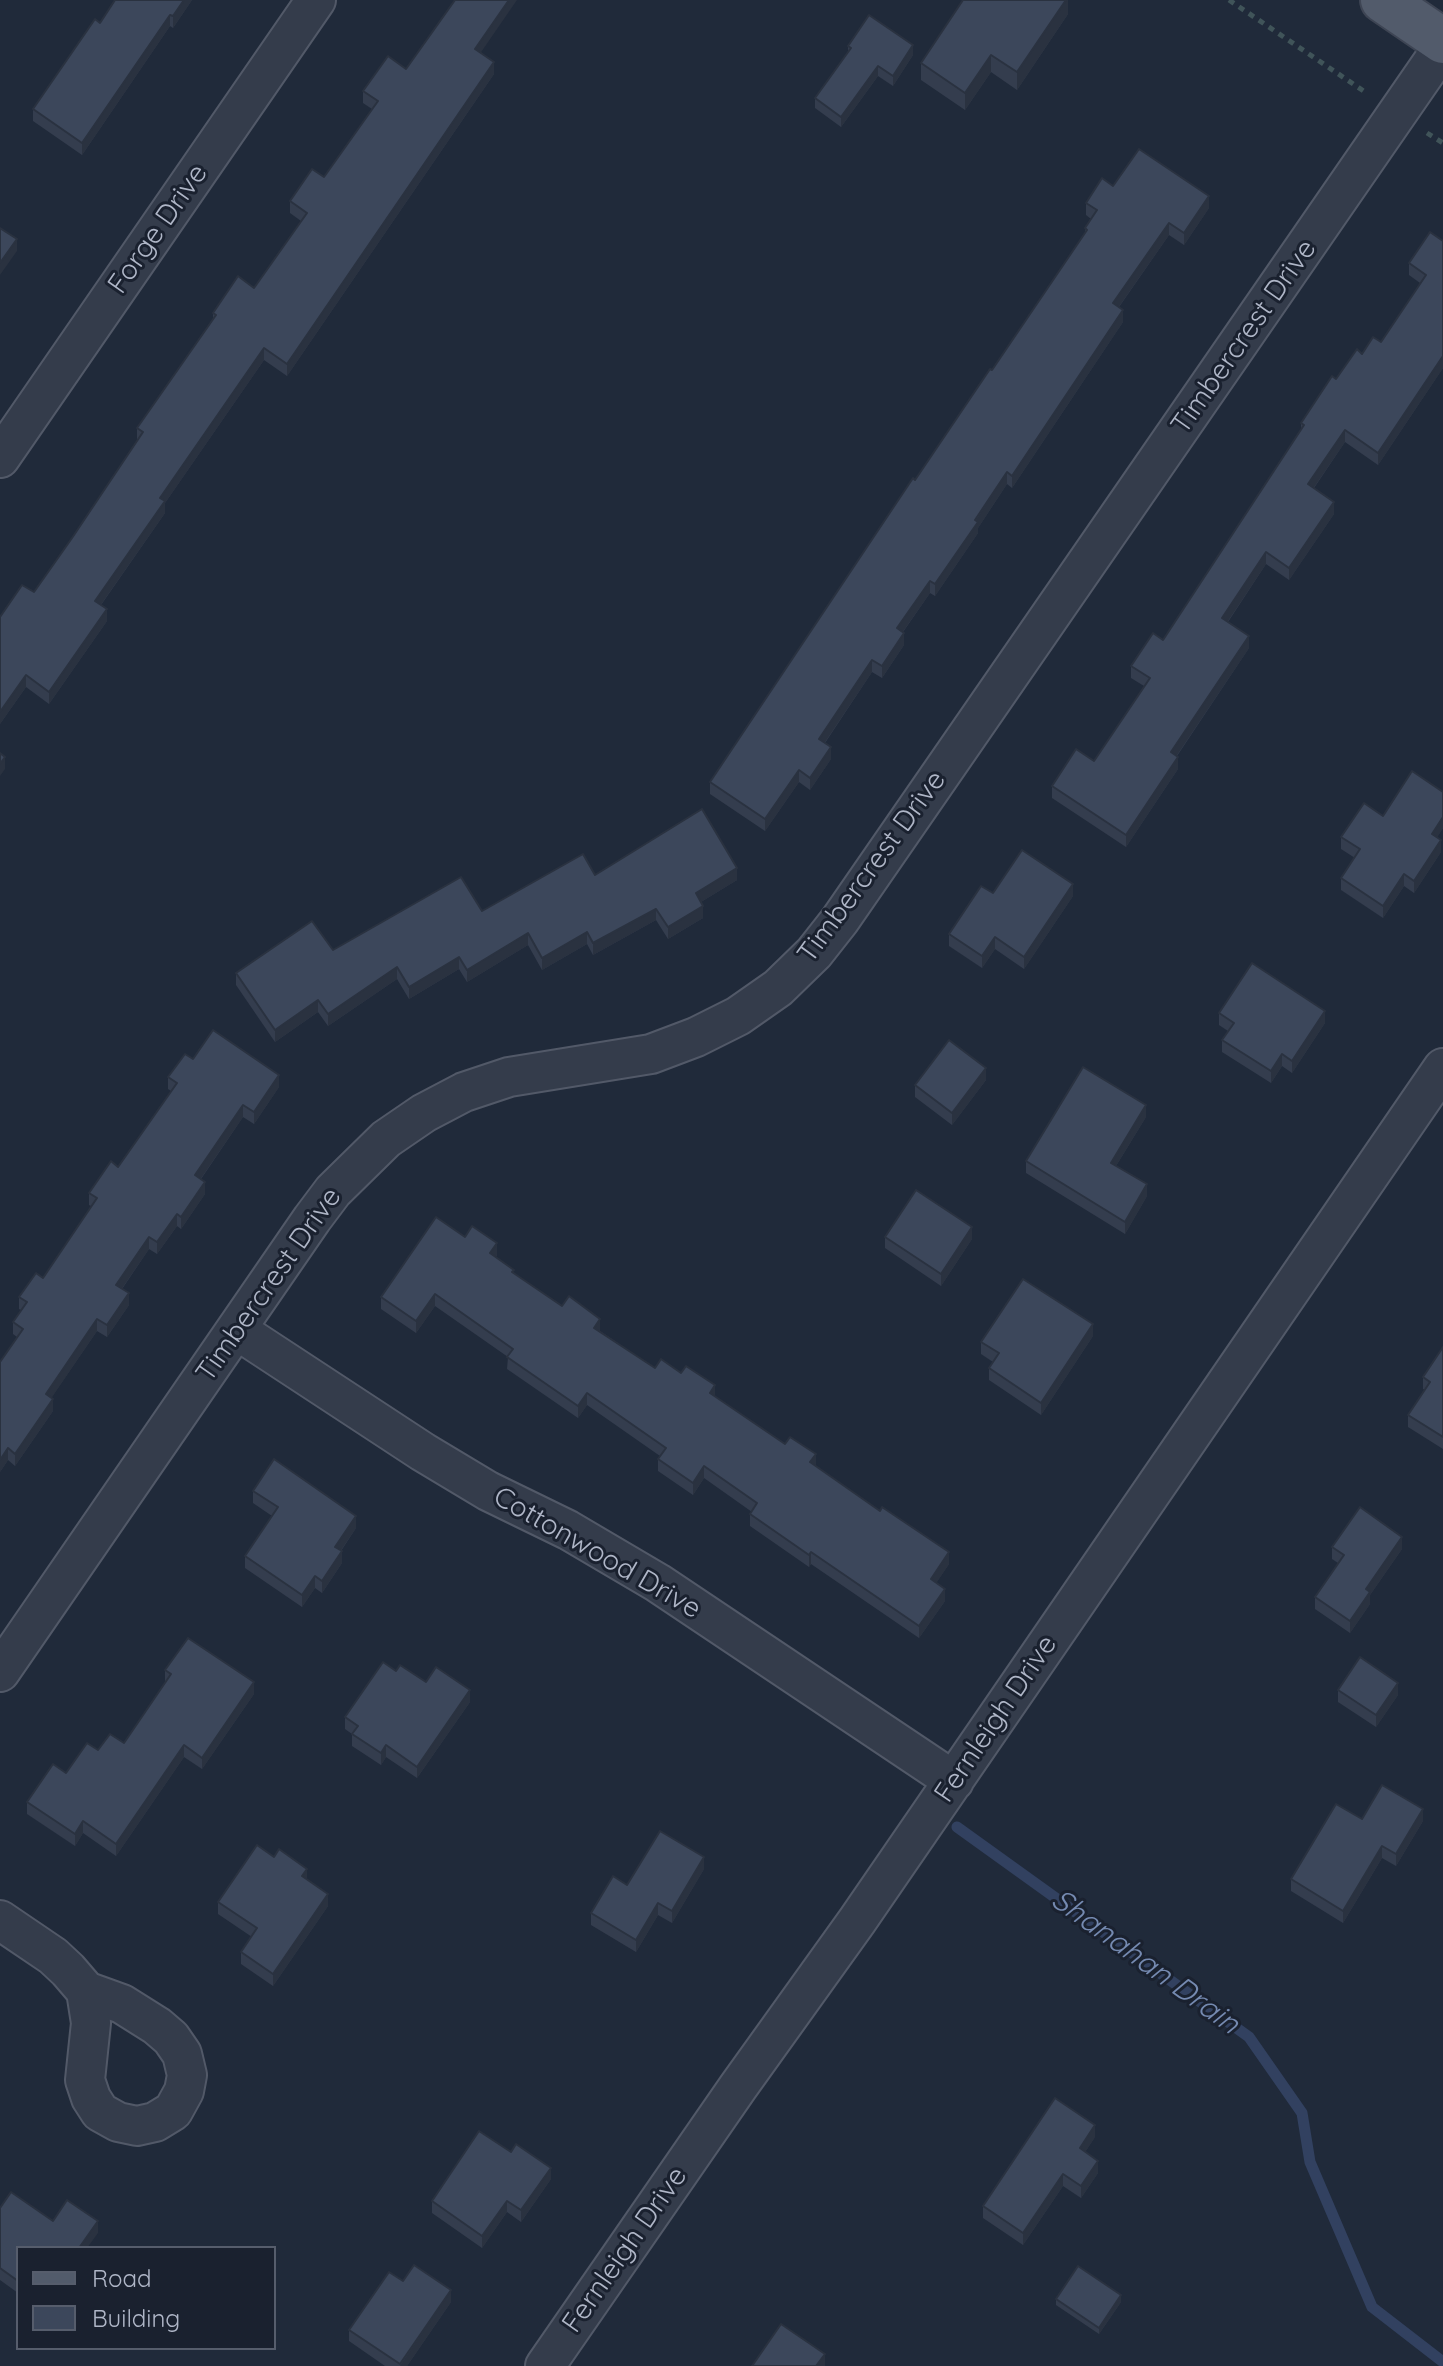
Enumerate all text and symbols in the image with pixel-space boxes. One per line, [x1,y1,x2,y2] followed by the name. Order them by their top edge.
[101,158,215,300] street label: Forge Drive
[1164,233,1324,441] street label: Timbercrest Drive
[791,764,953,970] street label: Timbercrest Drive
[189,1181,349,1389] street label: Timbercrest Drive
[487,1480,707,1626] street label: Cottonwood Drive
[928,1629,1064,1809] street label: Fernleigh Drive
[1044,1882,1246,2042] water label: Shanahan Drain
[555,2161,695,2339] street label: Fernleigh Drive
[16,2246,276,2350] legend
[92,2263,152,2293] text: Road
[92,2303,180,2333] text: Building

